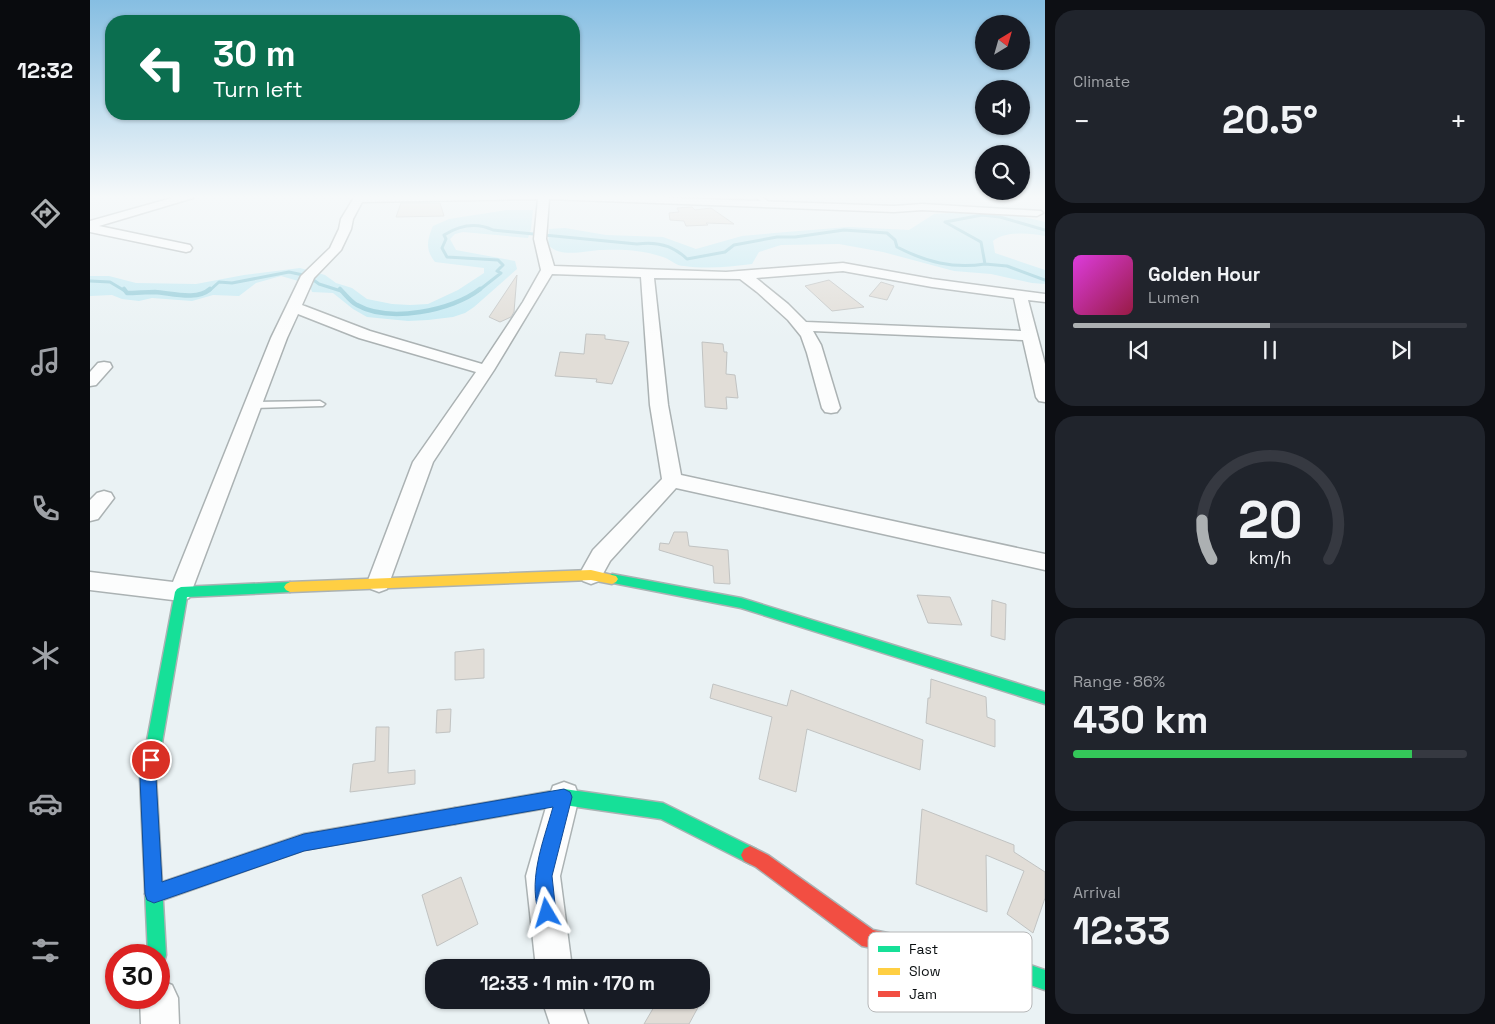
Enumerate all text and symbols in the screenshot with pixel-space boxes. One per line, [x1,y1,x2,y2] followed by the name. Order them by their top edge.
[975,15,1030,70] north arrow
[975,15,1030,200] map controls
[213,32,296,76] text: 30 m
[130,35,195,100] icon: left
[17,56,73,84] text: 12:32
[1073,71,1130,92] text: Climate
[213,75,303,103] text: Turn left
[975,80,1030,135] button: sound
[1222,96,1318,144] text: 20.5°
[1073,103,1090,139] text: −
[1450,103,1467,139] text: +
[975,145,1030,200] button: search
[28,196,63,231] icon: directions
[1148,262,1260,287] text: Golden Hour
[1148,287,1200,308] text: Lumen
[1125,336,1153,364] icon: previous
[1256,336,1284,364] icon: pause
[1387,336,1415,364] icon: next
[28,344,63,379] icon: music
[1238,487,1302,553] text: 20
[28,491,63,526] icon: phone
[1249,546,1291,569] text: km/h
[28,638,63,673] icon: climate
[1073,671,1165,692] text: Range · 86%
[1073,696,1208,744] text: 430 km
[130,739,172,781] pin
[137,746,165,774] icon: arrive
[28,786,63,821] icon: car
[1073,882,1121,903] text: Arrival
[520,886,572,938] position arrow
[1073,907,1170,955] text: 12:33
[868,932,1032,1012] legend
[28,933,63,968] icon: filters
[909,940,938,958] text: Fast
[105,944,170,1009] speed limit sign: 30
[909,962,941,980] text: Slow
[480,971,655,996] text: 12:33 · 1 min · 170 m
[909,985,937,1003] text: Jam

